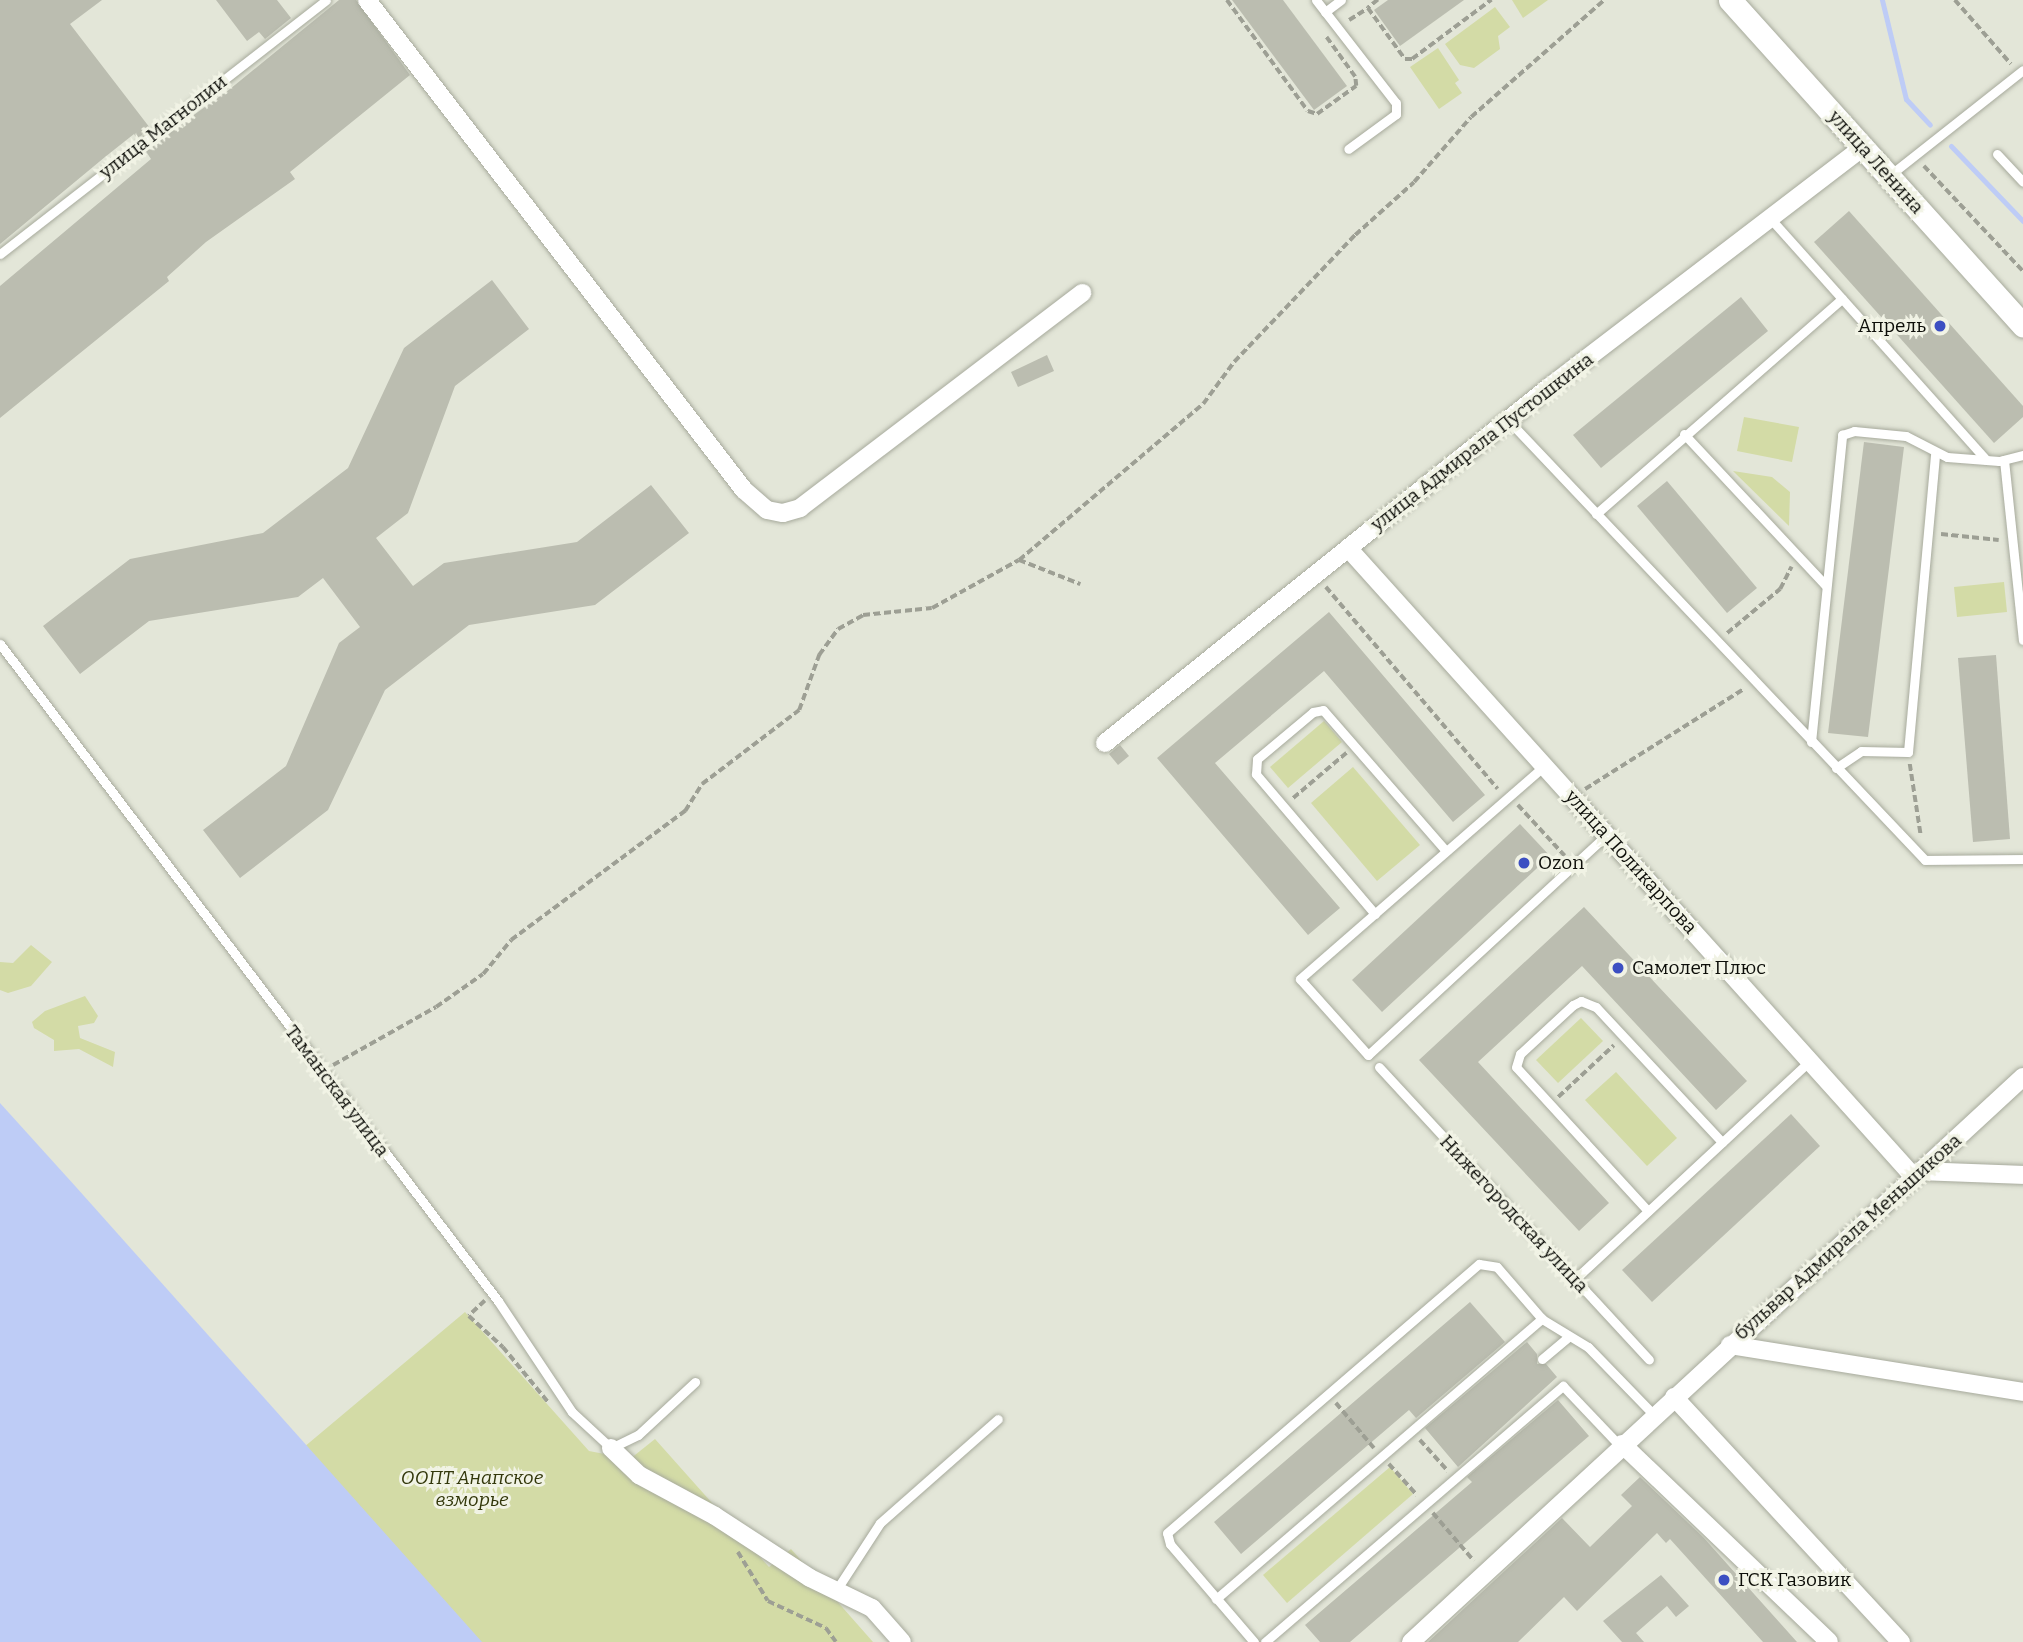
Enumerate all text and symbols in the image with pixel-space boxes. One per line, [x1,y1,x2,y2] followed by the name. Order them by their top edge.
[95,70,231,184] street label: улица Магнолии
[1824,106,1928,218] street label: улица Ленина
[1858,315,1926,337] place label: Апрель
[1932,318,1948,334] marker: Апрель
[1366,348,1598,536] street label: улица Адмирала Пустошкина
[1560,785,1702,939] street label: улица Поликарпова
[1538,852,1584,874] place label: Ozon
[1516,855,1532,871] marker: Ozon
[1632,957,1766,979] place label: Самолет Плюс
[1610,960,1626,976] marker: Самолет Плюс
[280,1021,394,1161] street label: Таманская улица
[1730,1129,1966,1345] street label: бульвар Адмирала Меньшикова
[1435,1130,1593,1298] street label: Нижегородская улица
[401,1467,543,1511] park label: ООПТ Анапское взморье
[1738,1569,1851,1591] place label: ГСК Газовик
[1716,1572,1732,1588] marker: ГСК Газовик

